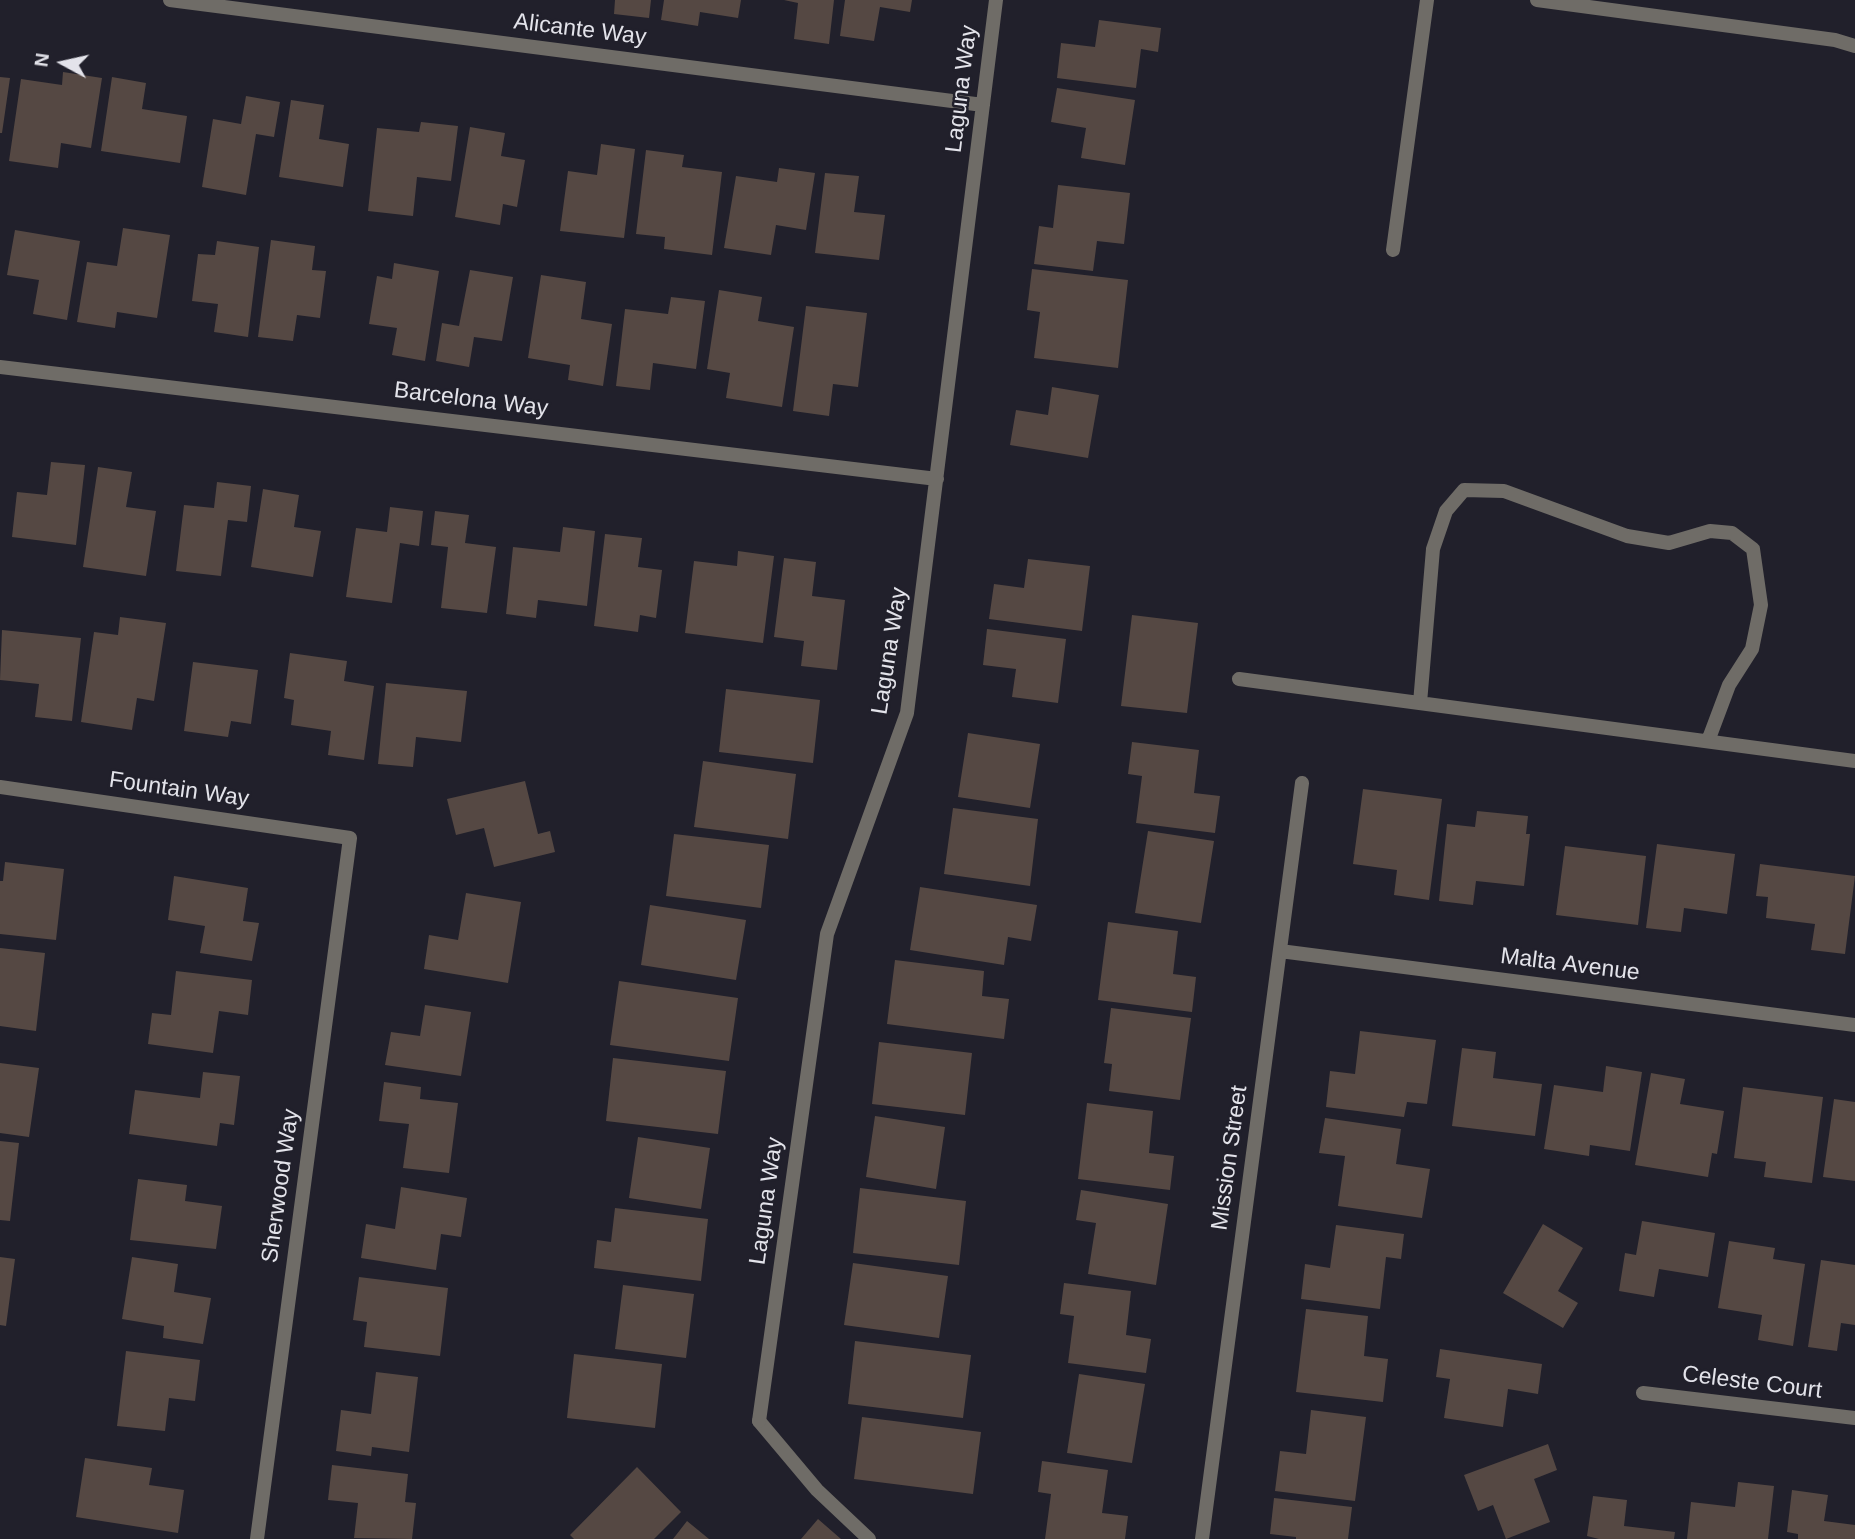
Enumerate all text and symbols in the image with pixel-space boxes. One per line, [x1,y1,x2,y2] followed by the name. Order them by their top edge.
[512,8,648,52] street label: Alicante Way
[940,24,984,154] street label: Laguna Way
[28,28,98,98] north arrow
[30,52,53,68] text: N
[392,377,550,423] street label: Barcelona Way
[866,585,914,717] street label: Laguna Way
[107,767,251,813] street label: Fountain Way
[1499,943,1641,987] street label: Malta Avenue
[1206,1084,1254,1232] street label: Mission Street
[257,1107,305,1265] street label: Sherwood Way
[744,1136,790,1266] street label: Laguna Way
[1681,1361,1823,1405] street label: Celeste Court

